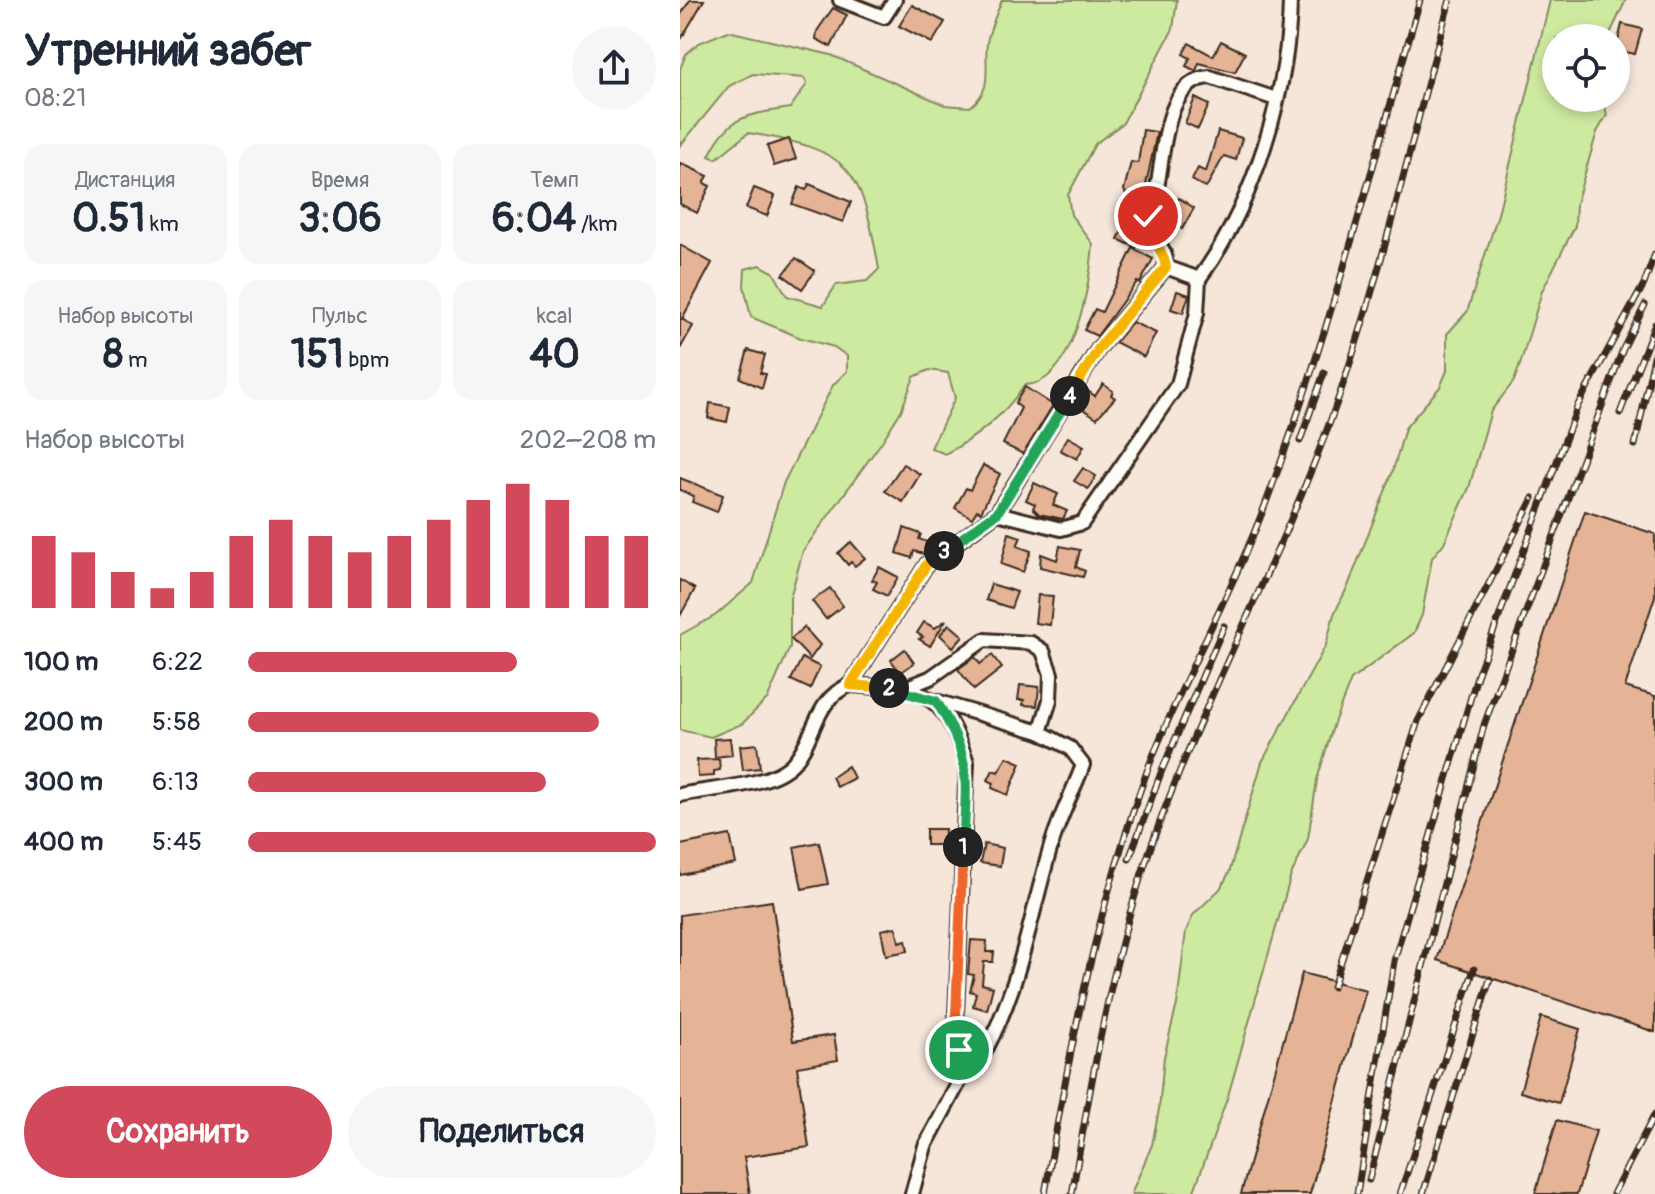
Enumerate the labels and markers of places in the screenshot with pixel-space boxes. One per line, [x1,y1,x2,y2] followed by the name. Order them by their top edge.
[1114,182,1182,250] pin
[1050,376,1090,416] pin: 4
[924,531,964,571] pin: 3
[869,668,909,708] pin: 2
[943,827,983,867] pin: 1
[925,1016,993,1084] pin

